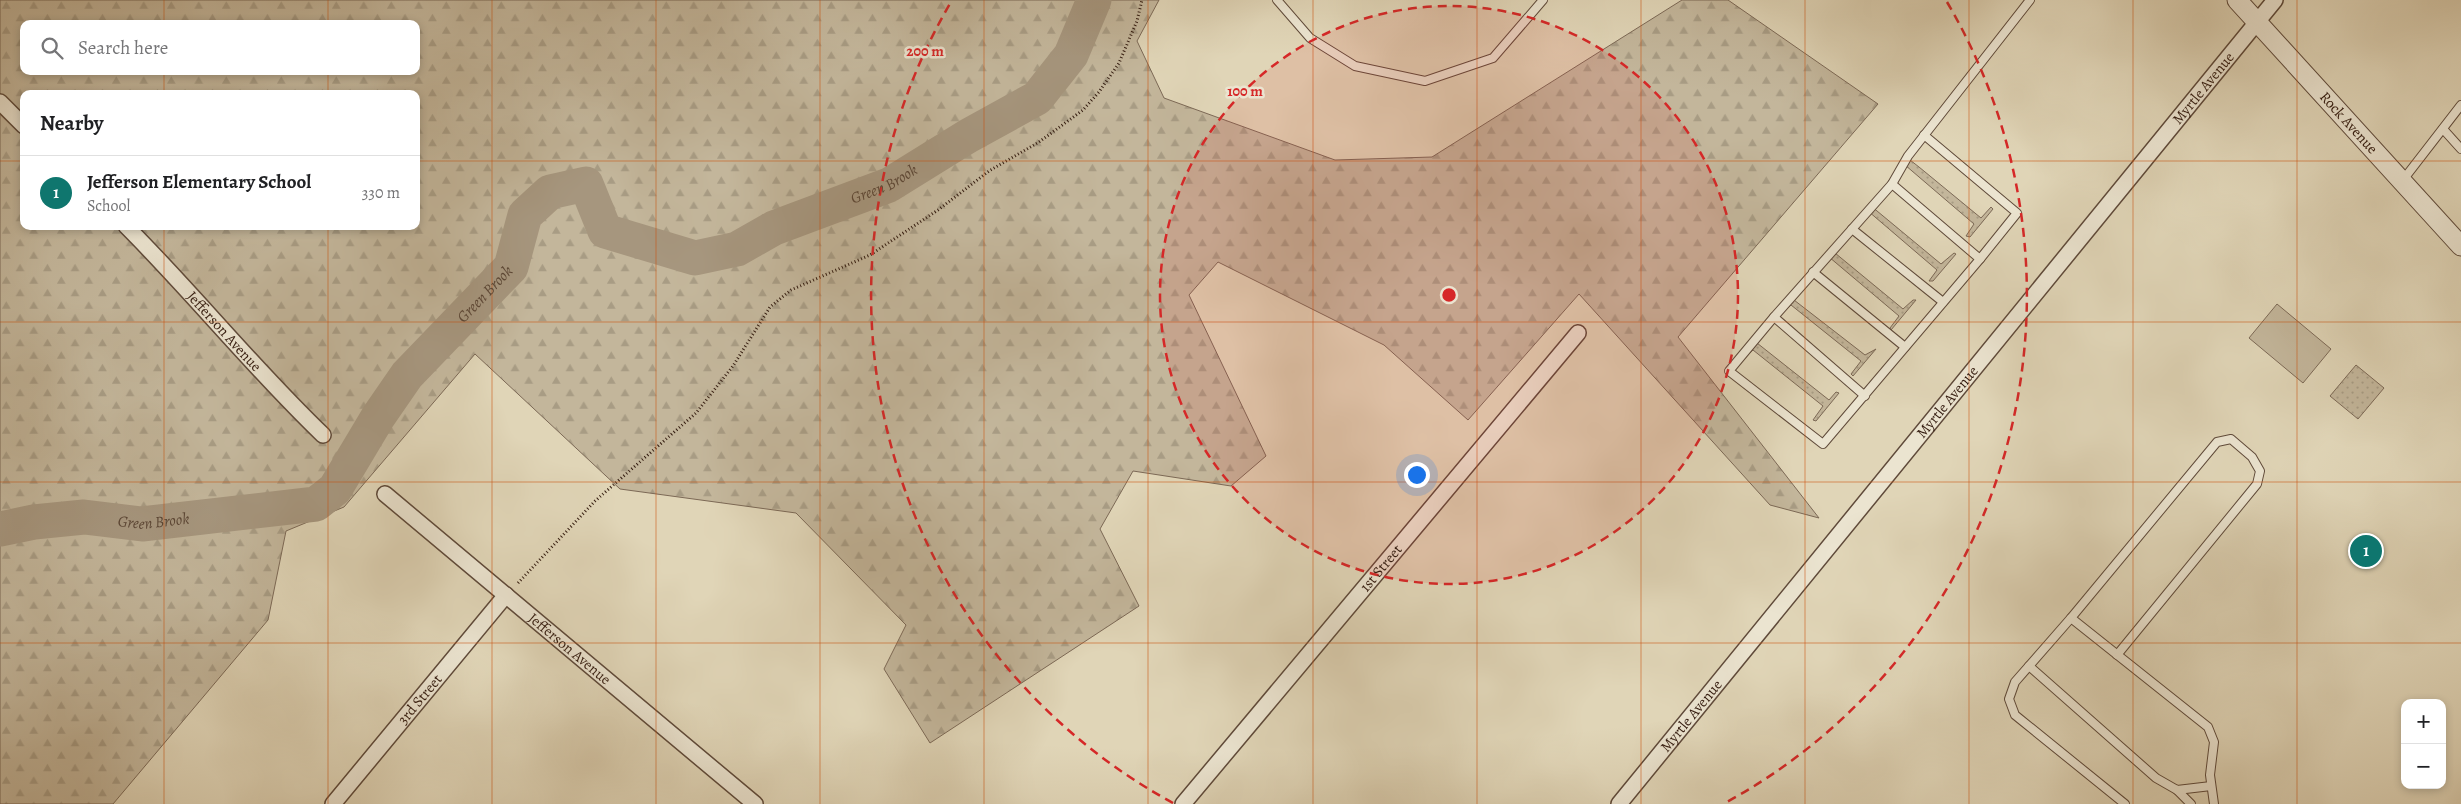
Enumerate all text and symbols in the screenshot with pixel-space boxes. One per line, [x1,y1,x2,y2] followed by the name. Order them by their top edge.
[20,20,420,75] search box
[38,34,66,62] icon: search
[78,35,168,61] text: Search here
[906,41,944,61] text: 200 m
[2168,47,2239,128] street label: Myrtle Avenue
[1227,81,1263,101] text: 100 m
[2315,87,2383,158] street label: Rock Avenue
[40,109,103,137] text: Nearby
[847,159,922,209] water label: Green Brook
[87,169,311,195] text: Jefferson Elementary School
[53,182,59,204] text: 1
[362,182,400,204] text: 330 m
[87,195,130,217] text: School
[452,261,518,328] water label: Green Brook
[1440,286,1458,304] centre of rings
[182,287,266,376] street label: Jefferson Avenue
[1912,361,1983,442] street label: Myrtle Avenue
[1404,462,1430,488] your location
[116,508,191,535] water label: Green Brook
[2350,532,2382,570] pin: 1
[1355,540,1407,596] street label: 1st Street
[524,608,616,689] street label: Jefferson Avenue
[393,670,447,729] street label: 3rd Street
[1656,675,1727,756] street label: Myrtle Avenue
[2401,699,2446,789] map controls
[2401,699,2446,744] button: +
[2401,744,2446,789] button: −

